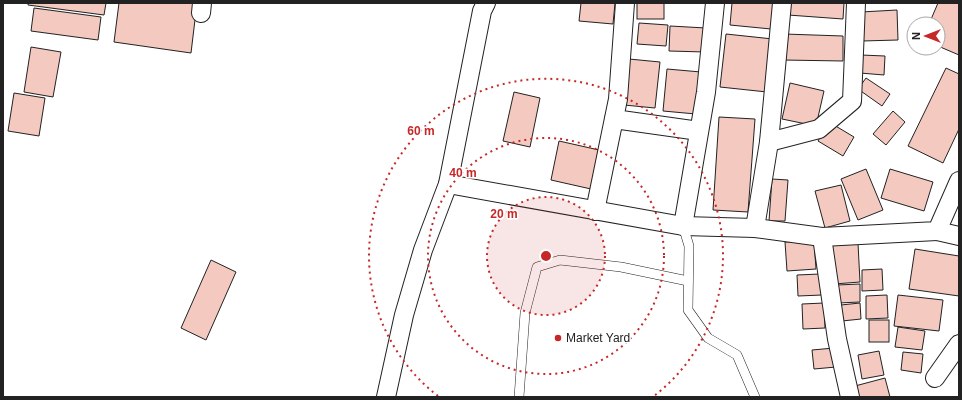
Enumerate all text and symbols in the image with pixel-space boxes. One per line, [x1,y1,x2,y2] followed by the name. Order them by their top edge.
[906,16,946,56] north arrow
[910,32,922,40] text: N
[407,124,435,138] text: 60 m
[449,166,477,180] text: 40 m
[490,207,518,221] text: 20 m
[539,249,553,263] centre of rings
[566,331,630,345] place label: Market Yard
[553,333,563,343] marker: Market Yard

